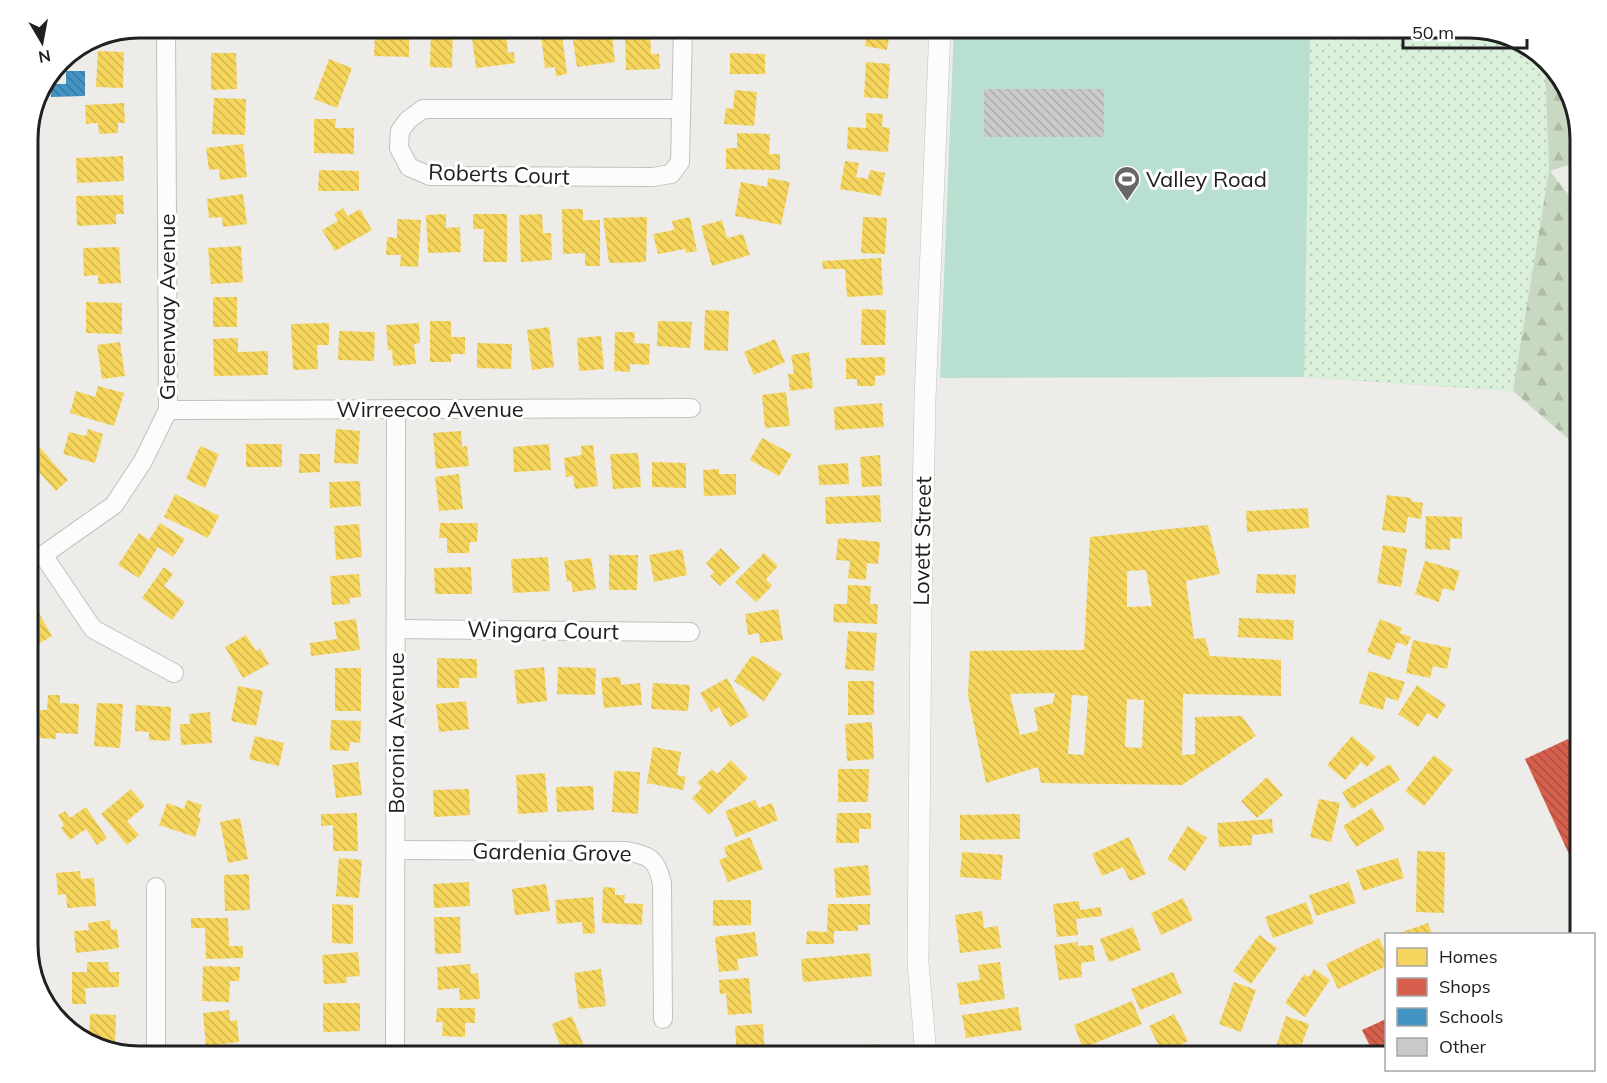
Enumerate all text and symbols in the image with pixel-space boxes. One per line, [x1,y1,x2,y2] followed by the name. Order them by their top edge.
[12,12,72,72] north arrow
[1403,12,1528,50] scale bar
[1412,21,1454,44] text: 50 m
[37,46,52,68] text: N
[428,158,570,190] street label: Roberts Court
[1112,164,1142,202] sports icon: Valley Road
[1146,165,1267,193] place label: Valley Road
[153,214,181,400] street label: Greenway Avenue
[336,395,524,423] street label: Wirreecoo Avenue
[907,476,937,606] street label: Lovett Street
[467,615,619,645] street label: Wingara Court
[382,652,410,814] street label: Boronia Avenue
[472,837,632,867] street label: Gardenia Grove
[1385,933,1595,1071] legend
[1439,945,1498,968] text: Homes
[1439,975,1491,998] text: Shops
[1439,1005,1504,1028] text: Schools
[1439,1035,1487,1058] text: Other

